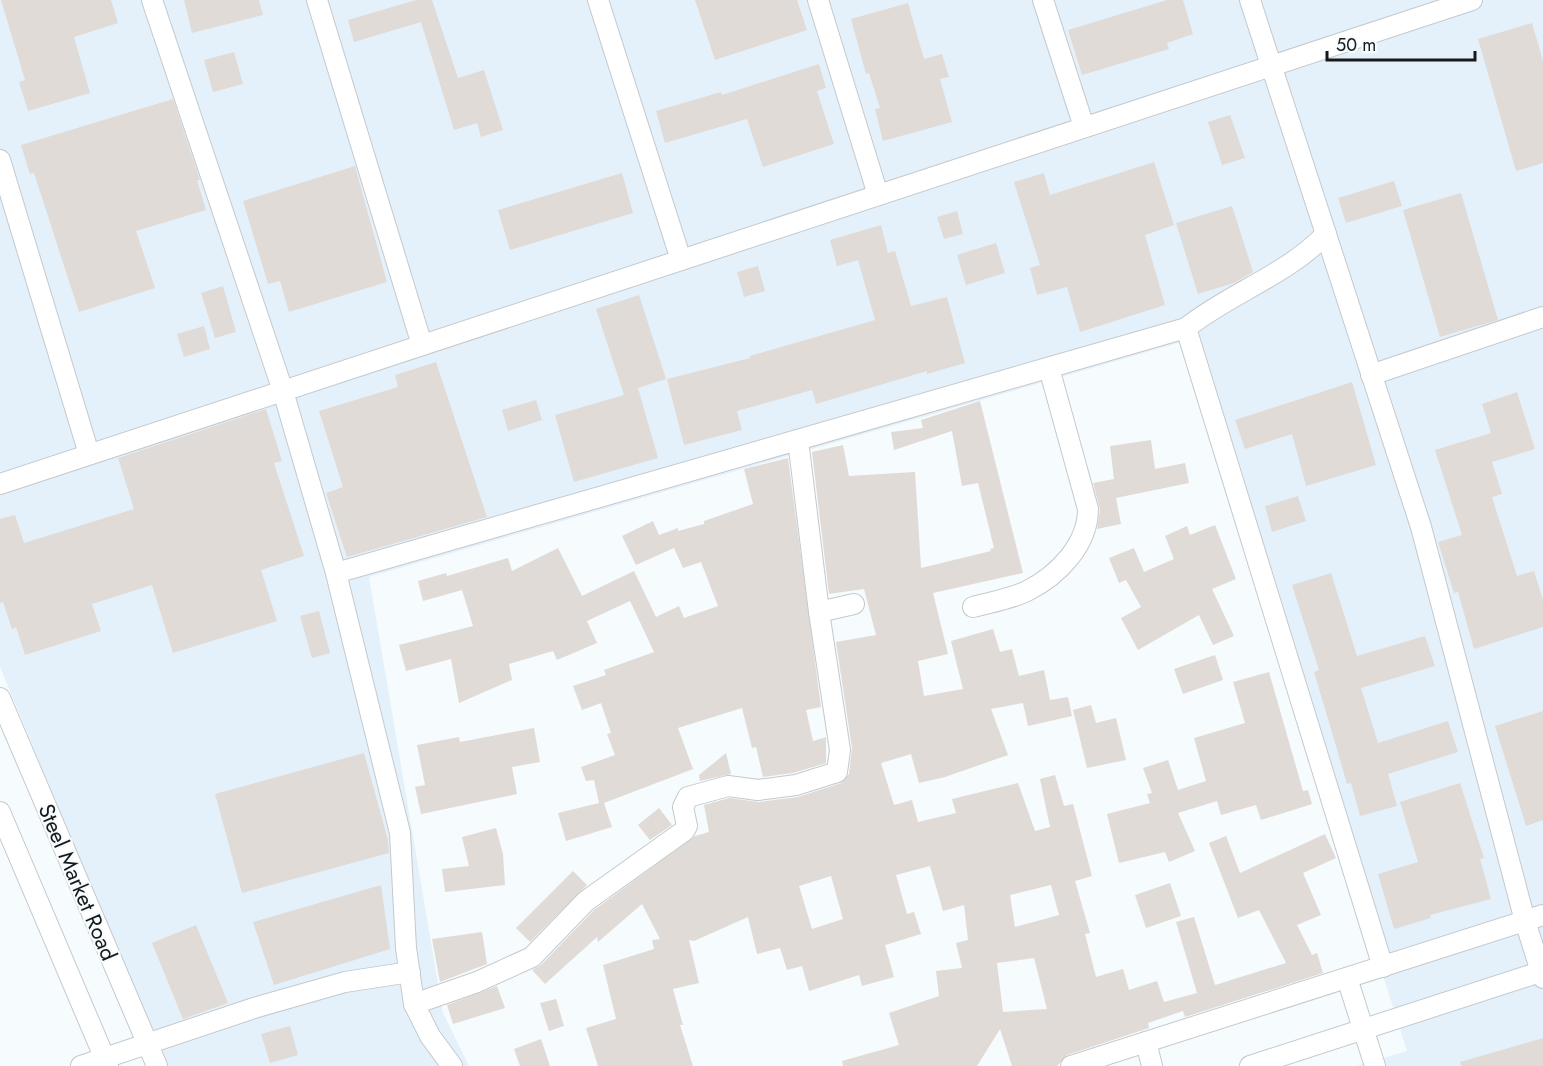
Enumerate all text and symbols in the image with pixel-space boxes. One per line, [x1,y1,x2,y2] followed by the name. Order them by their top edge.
[1327,24,1476,62] scale bar
[1336,32,1376,58] text: 50 m
[31,799,125,965] street label: Steel Market Road

